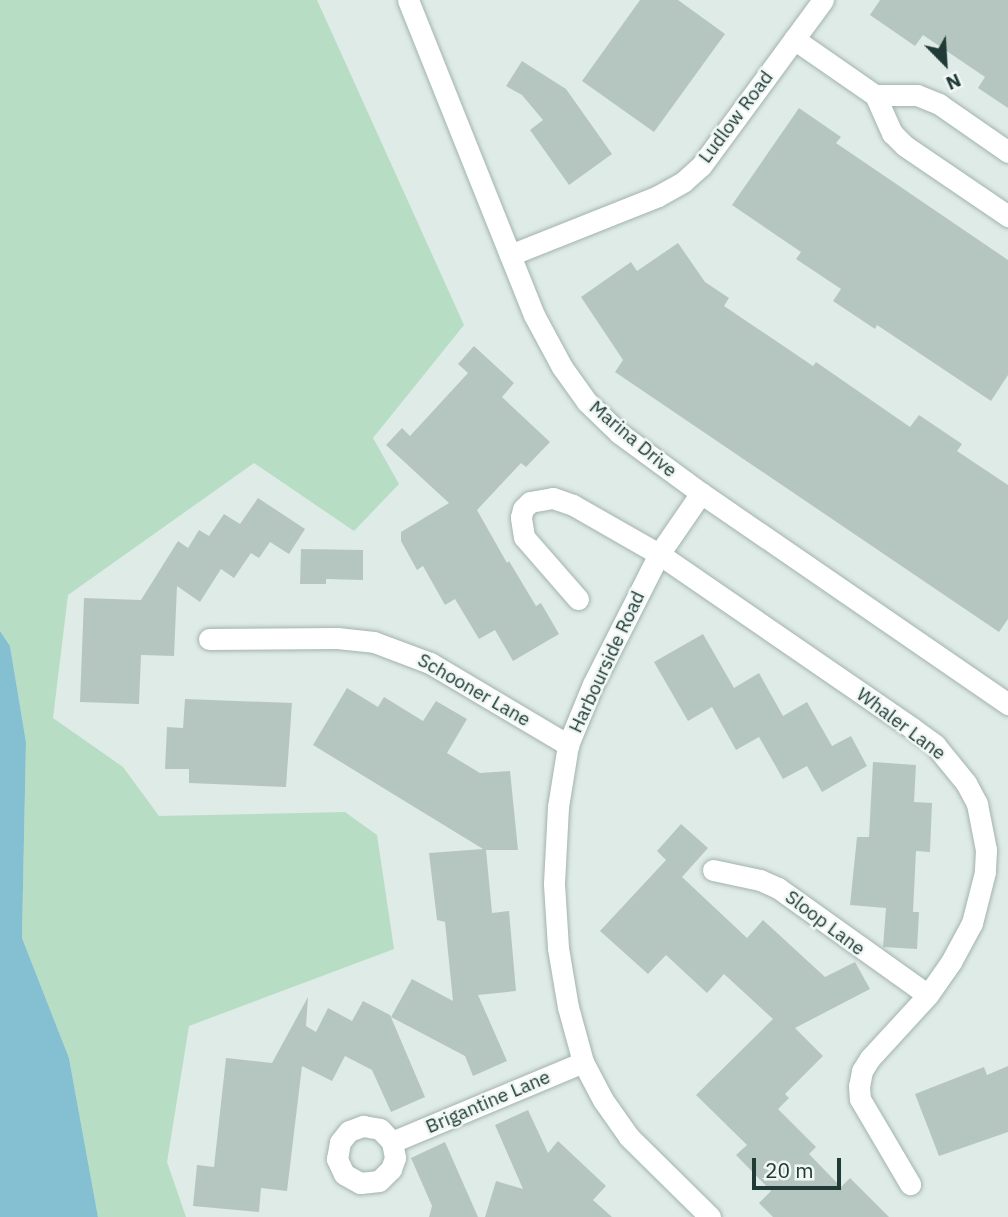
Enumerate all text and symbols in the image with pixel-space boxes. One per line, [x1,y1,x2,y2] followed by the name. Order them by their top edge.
[910,28,980,98] north arrow
[694,66,778,168] street label: Ludlow Road
[942,68,965,96] text: N
[585,396,681,482] street label: Marina Drive
[564,588,650,736] street label: Harbourside Road
[414,649,534,731] street label: Schooner Lane
[852,683,950,765] street label: Whaler Lane
[781,886,869,960] street label: Sloop Lane
[422,1066,554,1138] street label: Brigantine Lane
[756,1144,845,1188] scale bar
[765,1156,814,1184] text: 20 m

